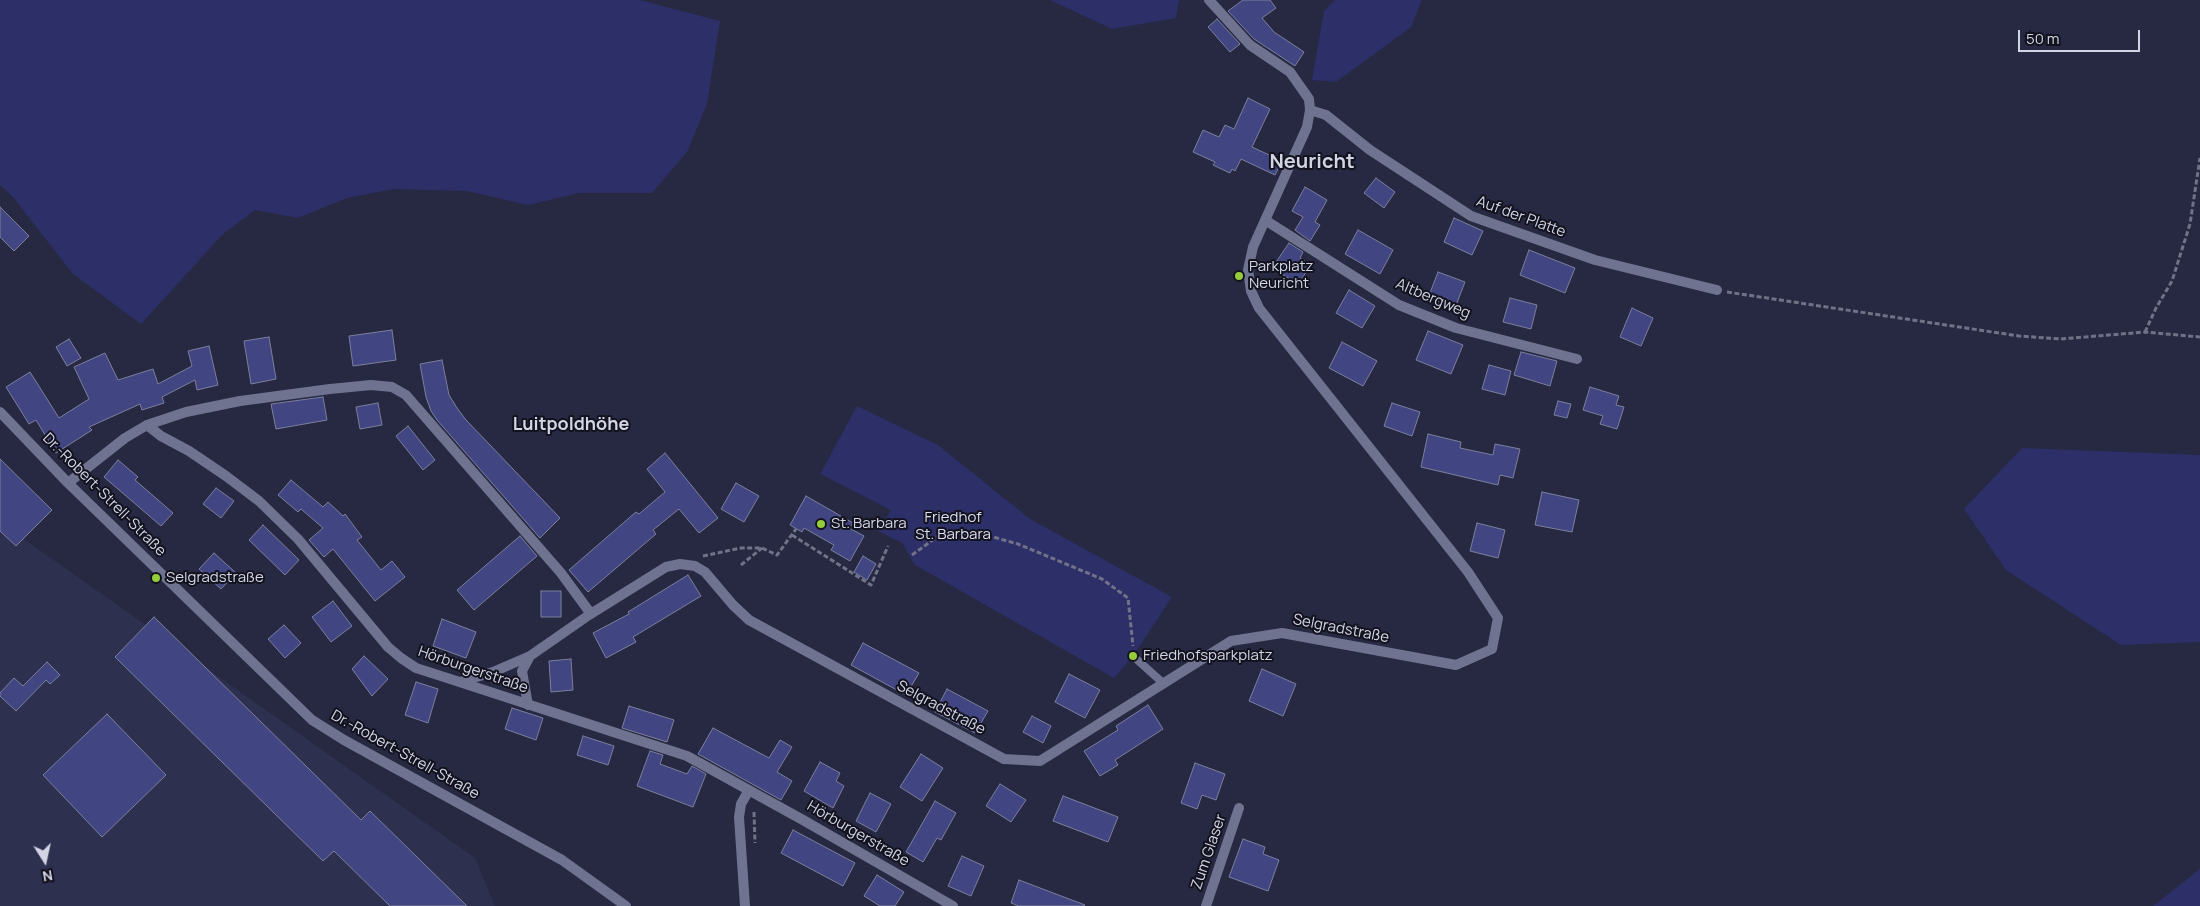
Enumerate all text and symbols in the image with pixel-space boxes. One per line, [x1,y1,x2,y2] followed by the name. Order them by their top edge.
[2020,20,2142,52] scale bar
[2026,28,2060,49] text: 50 m
[1269,150,1355,174] district label: Neuricht
[1474,193,1568,241] street label: Auf der Platte
[1249,258,1314,293] place label: Parkplatz Neuricht
[1233,270,1245,282] marker: Parkplatz Neuricht
[1393,275,1473,323] street label: Altbergweg
[513,414,629,436] district label: Luitpoldhöhe
[39,430,169,560] street label: Dr.-Robert-Strell-Straße
[915,509,991,544] park label: Friedhof St. Barbara
[831,515,907,533] place label: St. Barbara
[815,518,827,530] marker: St. Barbara
[166,569,264,587] place label: Selgradstraße
[150,572,162,584] marker: Selgradstraße
[1291,611,1391,647] street label: Selgradstraße
[416,643,530,697] street label: Hörburgerstraße
[1143,647,1273,665] place label: Friedhofsparkplatz
[1127,650,1139,662] marker: Friedhofsparkplatz
[894,677,988,739] street label: Selgradstraße
[328,707,482,803] street label: Dr.-Robert-Strell-Straße
[804,797,912,871] street label: Hörburgerstraße
[1188,812,1230,892] street label: Zum Glaser
[20,836,70,886] north arrow
[41,866,54,886] text: N

